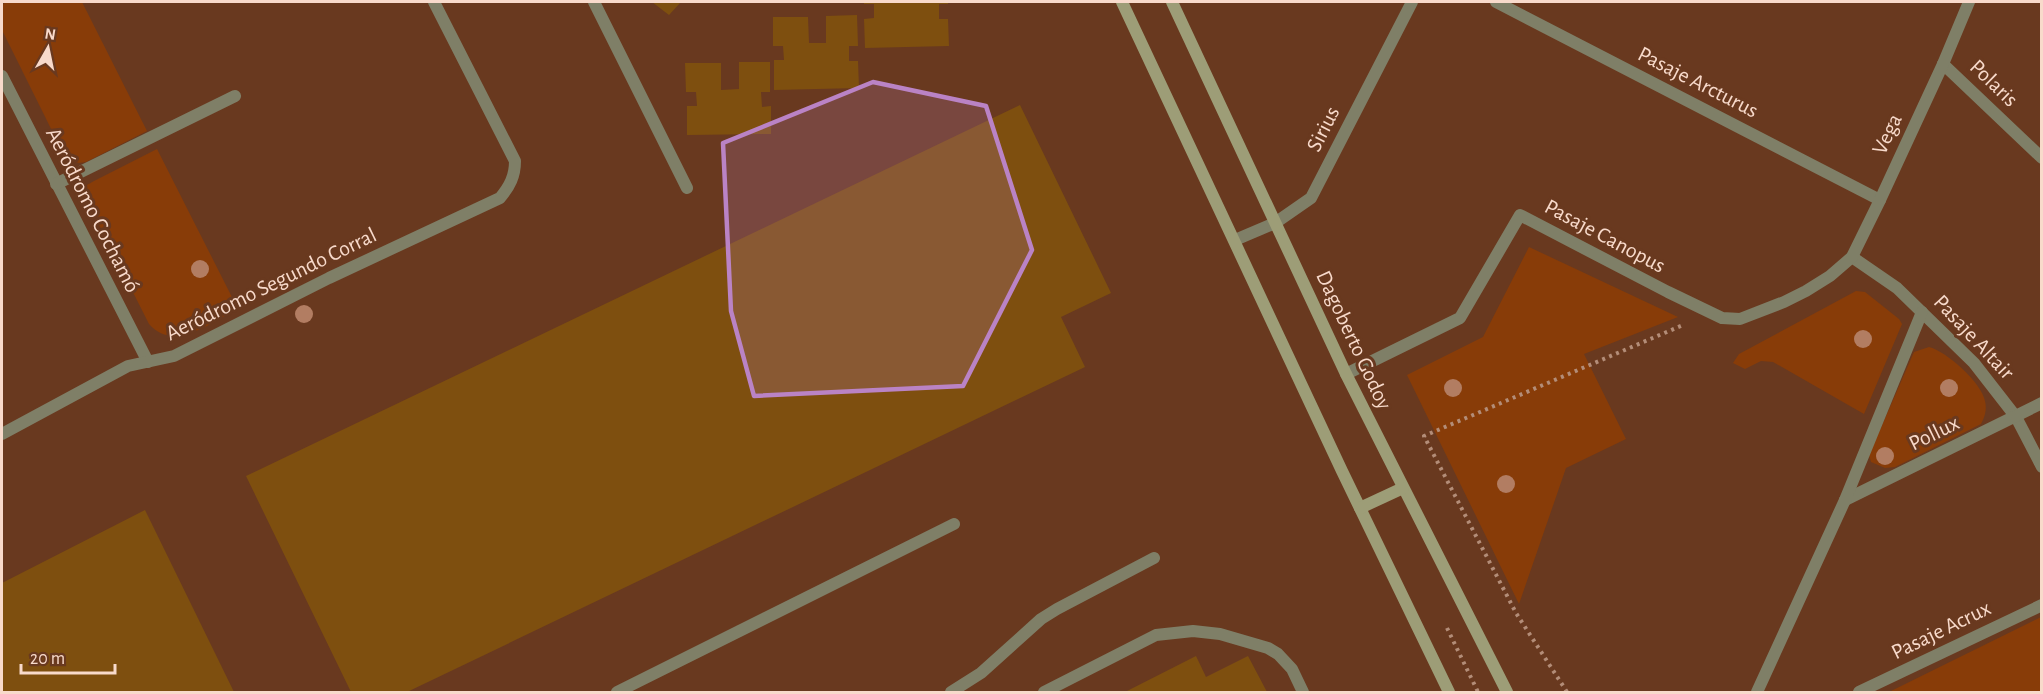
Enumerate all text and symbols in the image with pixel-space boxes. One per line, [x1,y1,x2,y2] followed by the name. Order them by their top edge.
[18,18,78,78] north arrow
[43,25,57,43] text: N
[1634,42,1762,122] street label: Pasaje Arcturus
[1966,55,2022,111] street label: Polaris
[1302,103,1344,155] street label: Sirius
[1868,110,1906,158] street label: Vega
[42,124,144,296] street label: Aeródromo Cochamó
[1541,195,1669,277] street label: Pasaje Canopus
[162,223,380,345] street label: Aeródromo Segundo Corral
[1312,267,1396,413] street label: Dagoberto Godoy
[1930,290,2018,384] street label: Pasaje Altair
[1905,411,1963,455] street label: Pollux
[1888,596,1994,663] street label: Pasaje Acrux
[21,637,116,675] scale bar
[30,650,65,668] text: 20 m

